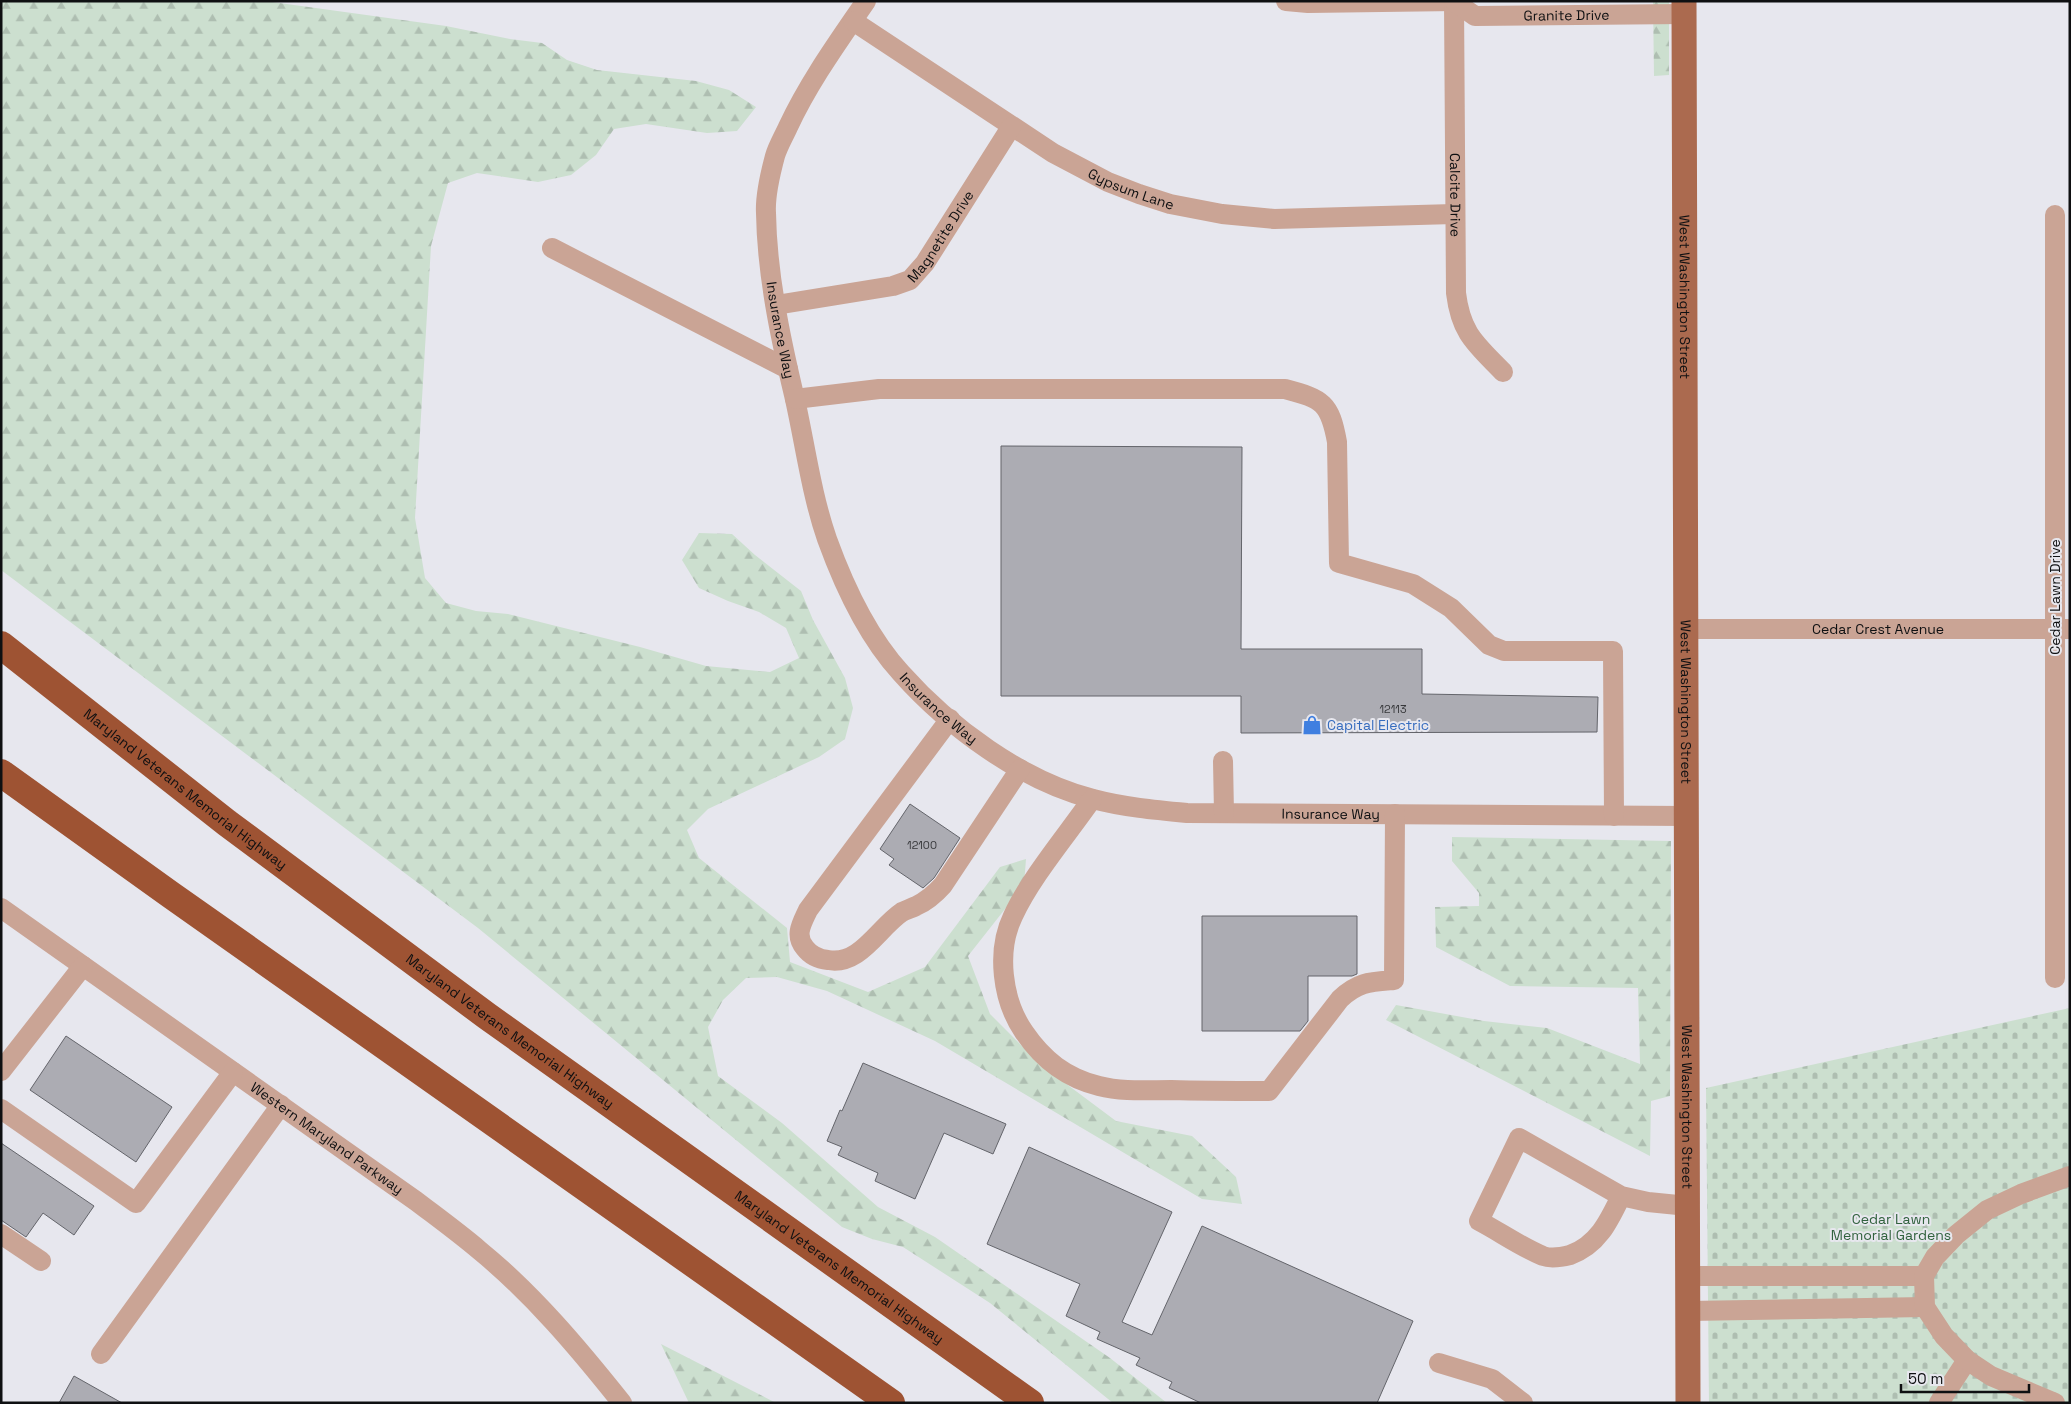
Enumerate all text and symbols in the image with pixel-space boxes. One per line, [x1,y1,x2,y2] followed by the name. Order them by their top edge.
[1523,6,1610,25] street label: Granite Drive
[1446,153,1465,237] street label: Calcite Drive
[1085,164,1176,214] street label: Gypsum Lane
[903,187,978,286] street label: Magnetite Drive
[1676,215,1694,379] street label: West Washington Street
[763,280,799,380] street label: Insurance Way
[2046,539,2064,655] street label: Cedar Lawn Drive
[1677,620,1695,784] street label: West Washington Street
[1812,620,1944,638] street label: Cedar Crest Avenue
[896,669,981,748] street label: Insurance Way
[1379,702,1407,716] house number: 12113
[80,705,291,874] street label: Maryland Veterans Memorial Highway
[1301,714,1323,736] shop icon: Capital Electric
[1327,716,1429,734] place label: Capital Electric
[1281,805,1380,823] street label: Insurance Way
[907,838,937,852] house number: 12100
[402,950,617,1113] street label: Maryland Veterans Memorial Highway
[1678,1025,1696,1189] street label: West Washington Street
[247,1078,407,1198] street label: Western Maryland Parkway
[731,1186,947,1348] street label: Maryland Veterans Memorial Highway
[1831,1210,1951,1244] park label: Cedar Lawn Memorial Gardens
[1901,1362,2028,1394] scale bar
[1908,1369,1943,1388] text: 50 m

